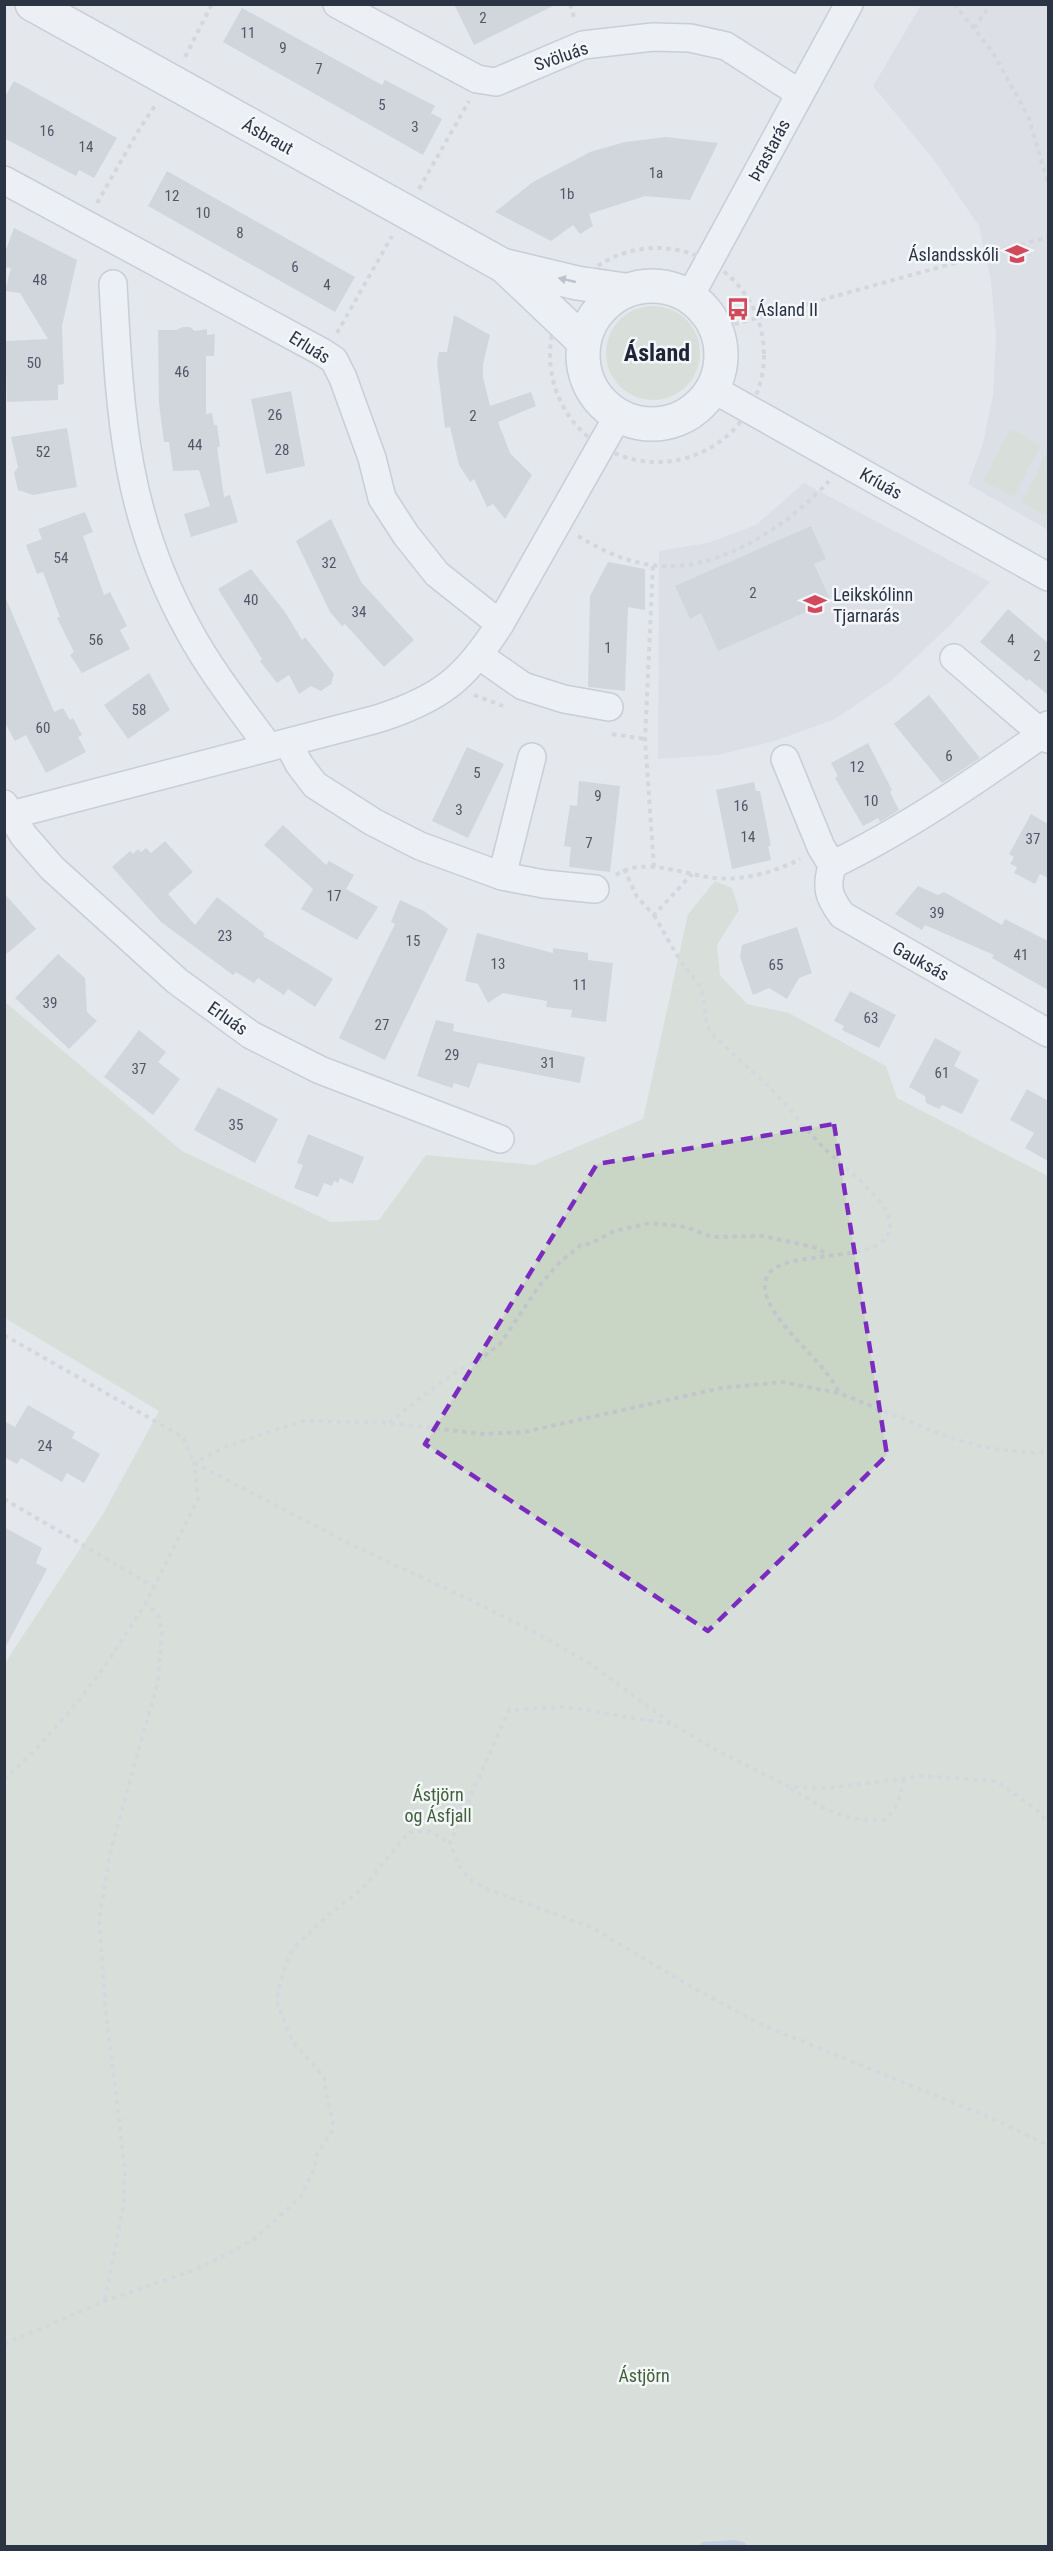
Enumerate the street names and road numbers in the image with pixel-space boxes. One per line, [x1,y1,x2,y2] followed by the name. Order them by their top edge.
[531,37,591,75] street label: Svöluás
[239,113,297,159] street label: Ásbraut
[744,115,794,185] street label: Þrastarás
[286,326,334,368] street label: Erluás
[856,463,906,503] street label: Kríuás
[889,937,953,985] street label: Gauksás
[204,997,252,1039] street label: Erluás

